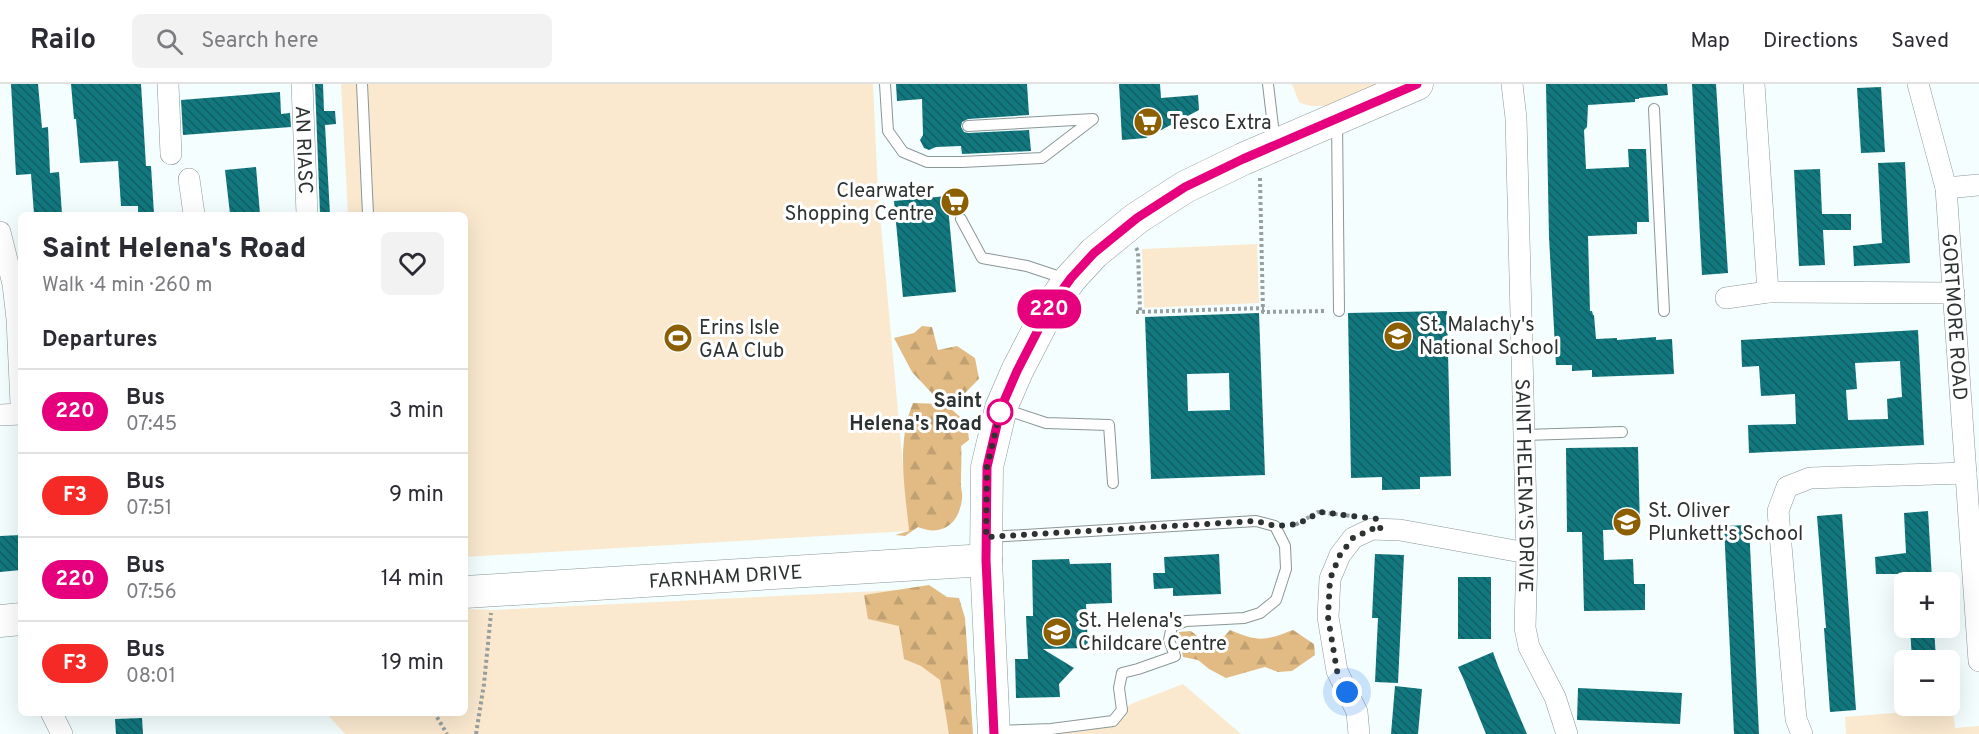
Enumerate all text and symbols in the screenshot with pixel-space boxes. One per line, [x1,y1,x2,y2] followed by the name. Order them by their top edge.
[132,14,552,68] search box
[30,23,96,59] text: Railo
[153,25,186,58] icon: search
[201,28,319,55] text: Search here
[1690,28,1730,55] text: Map
[1763,28,1858,55] text: Directions
[1891,28,1949,55] text: Saved
[288,105,317,195] street label: AN RIASC
[1132,106,1164,138] supermarket icon: Tesco Extra
[1169,111,1271,137] place label: Tesco Extra
[785,179,934,228] place label: Clearwater Shopping Centre
[939,186,971,218] supermarket icon: Clearwater Shopping Centre
[42,232,306,268] text: Saint Helena's Road
[381,232,444,295] button: heart
[1934,233,1972,401] street label: GORTMORE ROAD
[42,273,213,299] text: Walk · 4 min · 260 m
[1014,290,1084,328] line badge: 220
[1029,296,1069,323] text: 220
[1419,313,1559,362] place label: St. Malachy's National School
[699,316,784,365] place label: Erins Isle GAA Club
[1382,320,1414,352] school or university icon: St. Malachy's National School
[662,322,694,354] sports icon: Erins Isle GAA Club
[42,327,158,354] text: Departures
[1508,378,1538,593] street label: SAINT HELENA'S DRIVE
[126,385,165,412] text: Bus
[849,389,982,438] place label: Saint Helena's Road
[55,398,95,425] text: 220
[389,398,444,425] text: 3 min
[987,399,1013,425] marker: Saint Helena's Road
[126,412,177,438] text: 07:45
[126,469,165,496] text: Bus
[63,482,87,509] text: F3
[389,482,444,509] text: 9 min
[126,496,172,522] text: 07:51
[1648,499,1803,548] place label: St. Oliver Plunkett's School
[1611,506,1643,538] school or university icon: St. Oliver Plunkett's School
[126,553,165,580] text: Bus
[648,560,803,596] street label: FARNHAM DRIVE
[55,566,95,593] text: 220
[381,566,444,593] text: 14 min
[1894,572,1960,716] map controls
[1894,572,1960,638] button: +
[126,580,177,606] text: 07:56
[1078,609,1227,658] place label: St. Helena's Childcare Centre
[1041,616,1073,648] school or university icon: St. Helena's Childcare Centre
[126,637,165,664] text: Bus
[63,650,87,677] text: F3
[381,650,444,677] text: 19 min
[1894,650,1960,716] button: −
[126,664,176,690] text: 08:01
[1332,677,1362,707] your location

